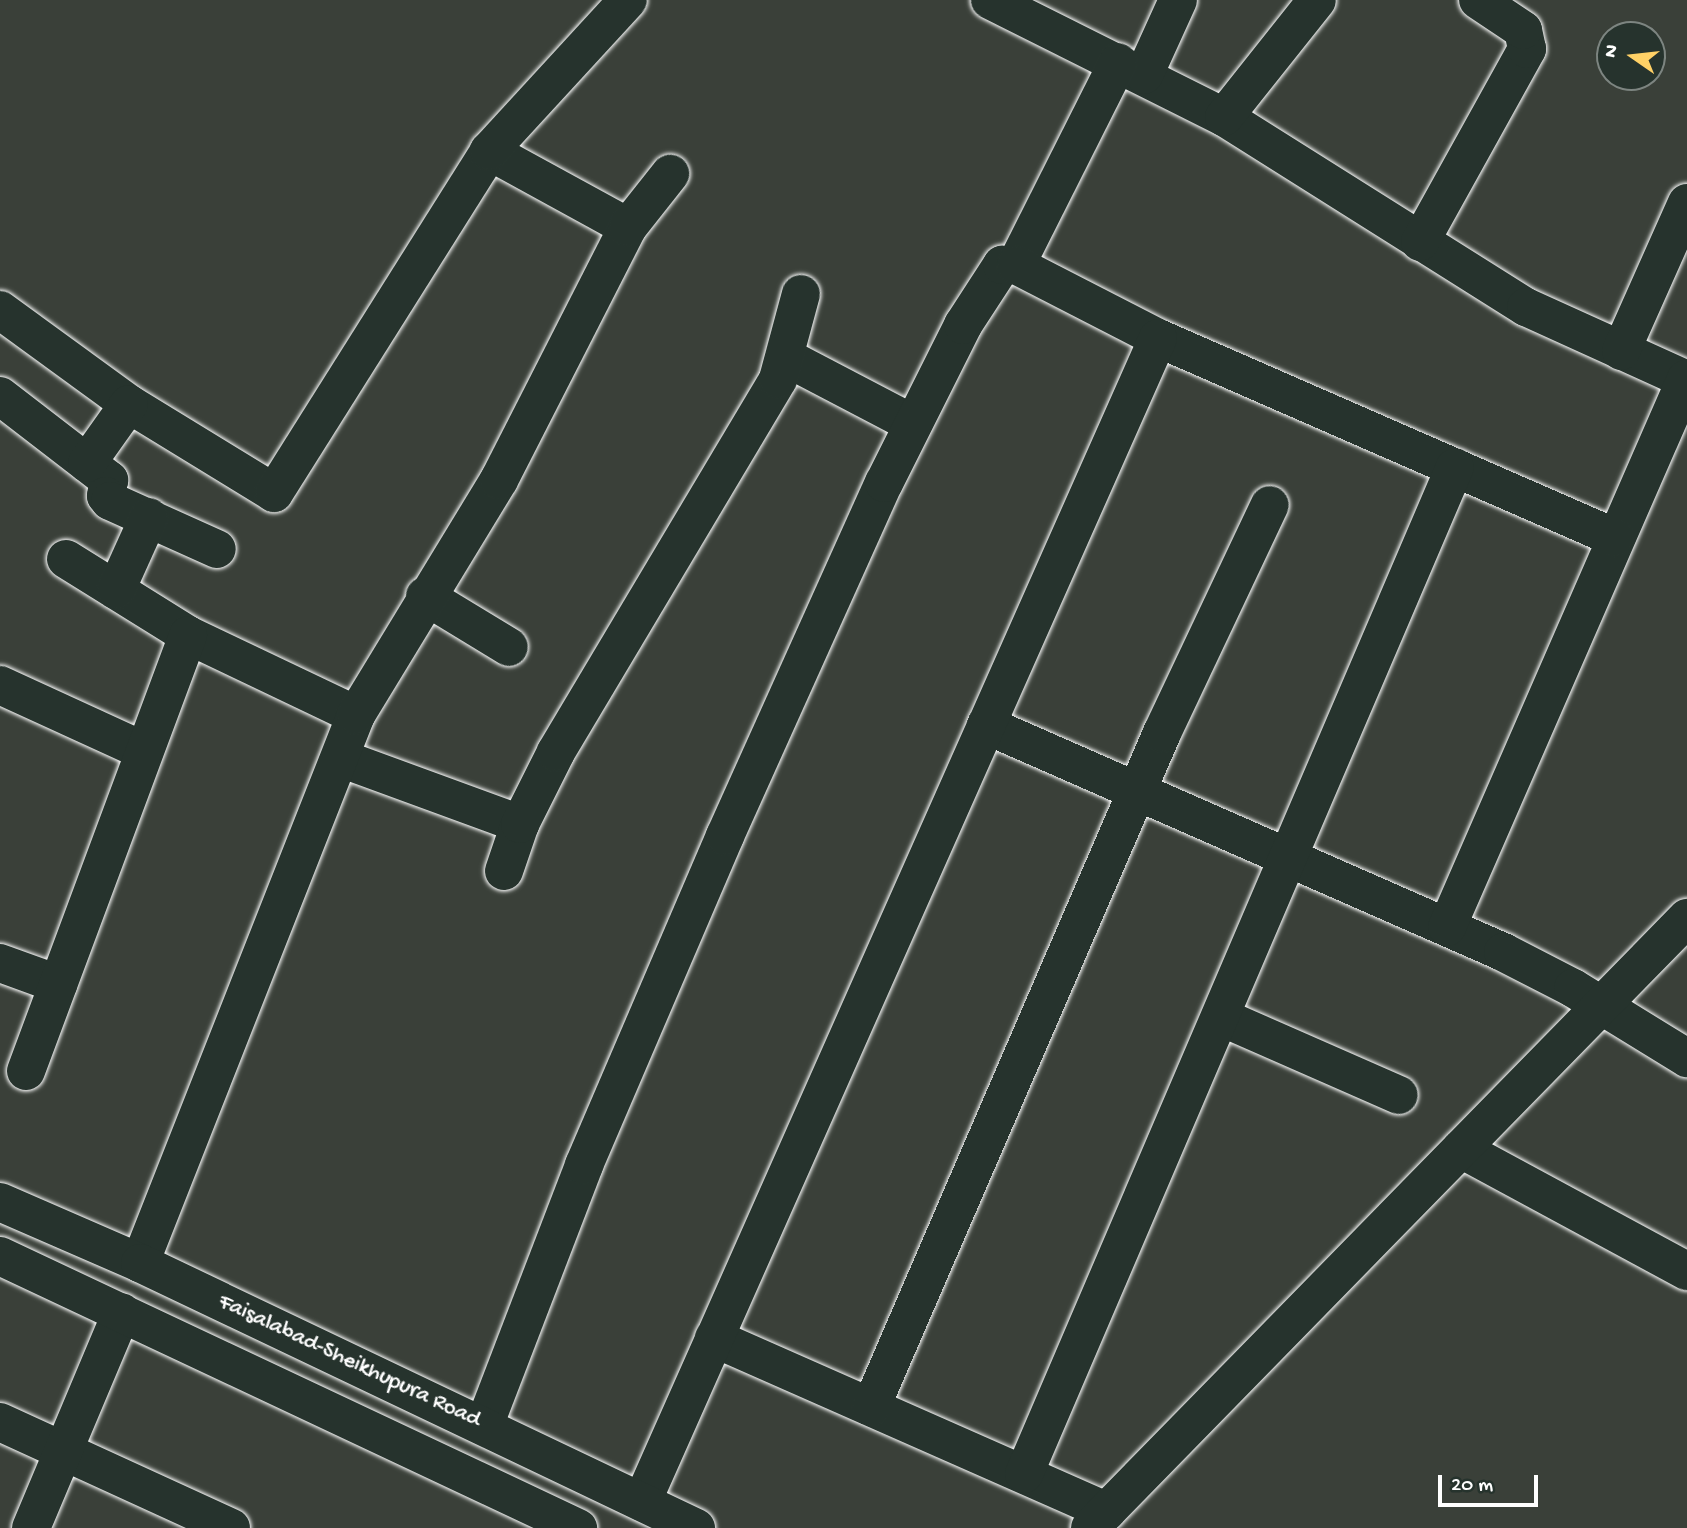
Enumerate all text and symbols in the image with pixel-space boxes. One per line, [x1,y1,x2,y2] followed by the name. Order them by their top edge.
[1596,21,1666,91] north arrow
[1599,42,1625,60] text: N
[213,1289,485,1435] street label: Faisalabad-Sheikhupura Road
[1442,1462,1542,1506] scale bar
[1451,1474,1493,1499] text: 20 m

